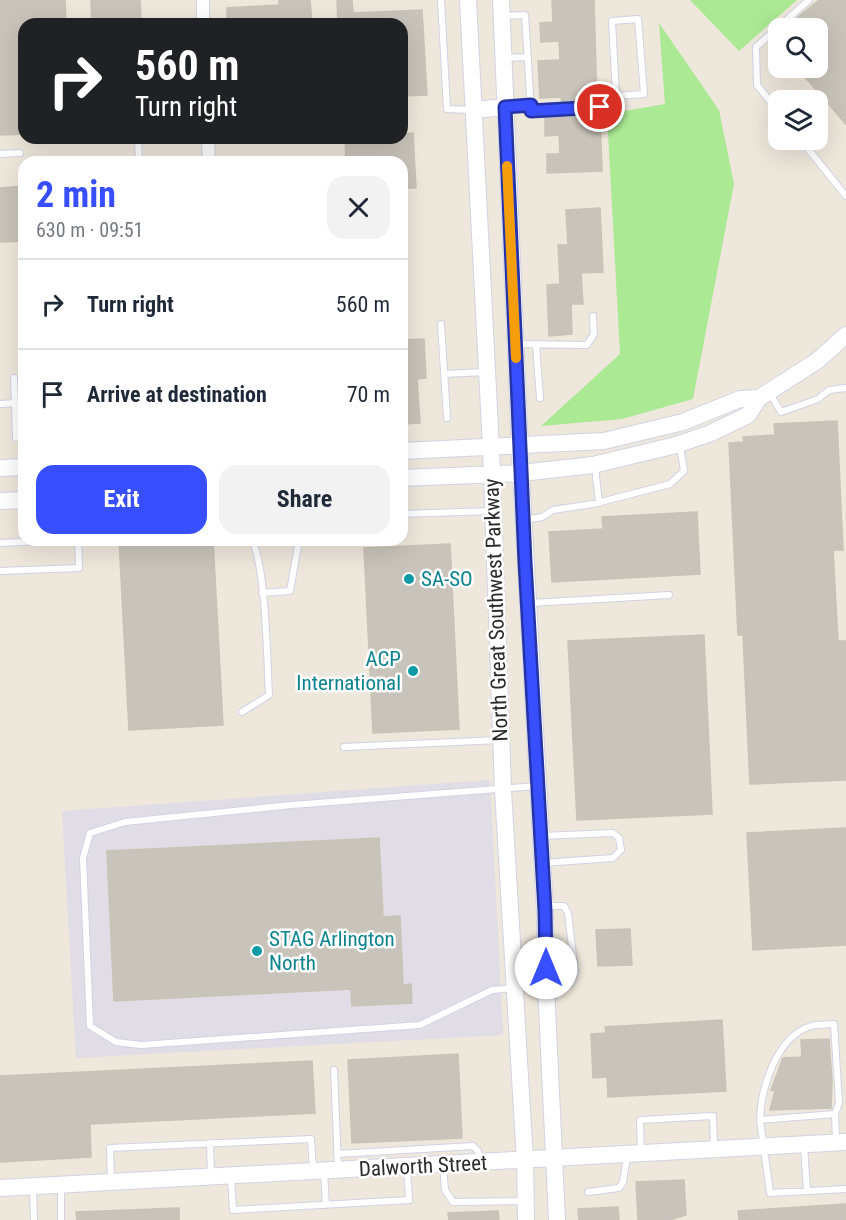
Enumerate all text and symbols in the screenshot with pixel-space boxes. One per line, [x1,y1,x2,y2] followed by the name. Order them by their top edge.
[768,18,828,150] map controls
[768,18,828,78] button: search
[135,41,240,90] text: 560 m
[36,42,114,120] icon: right
[574,81,625,132] pin
[583,90,616,123] icon: arrive
[768,90,828,150] button: layers
[135,91,237,123] text: Turn right
[36,174,116,216] text: 2 min
[327,176,390,239] button: close
[36,218,143,242] text: 630 m · 09:51
[36,288,69,321] icon: right
[87,292,174,317] text: Turn right
[336,292,390,317] text: 560 m
[36,378,69,411] icon: arrive
[87,382,267,407] text: Arrive at destination
[347,382,390,407] text: 70 m
[36,465,207,534] button: Exit
[219,465,390,534] button: Share
[479,478,513,742] street label: North Great Southwest Parkway
[421,567,473,591] place label: SA-SO
[402,572,416,586] marker: SA-SO
[296,647,401,695] place label: ACP International
[406,664,420,678] marker: ACP International
[269,927,395,975] place label: STAG Arlington North
[514,936,578,1000] position arrow
[250,944,264,958] marker: STAG Arlington North
[358,1151,488,1181] street label: Dalworth Street

